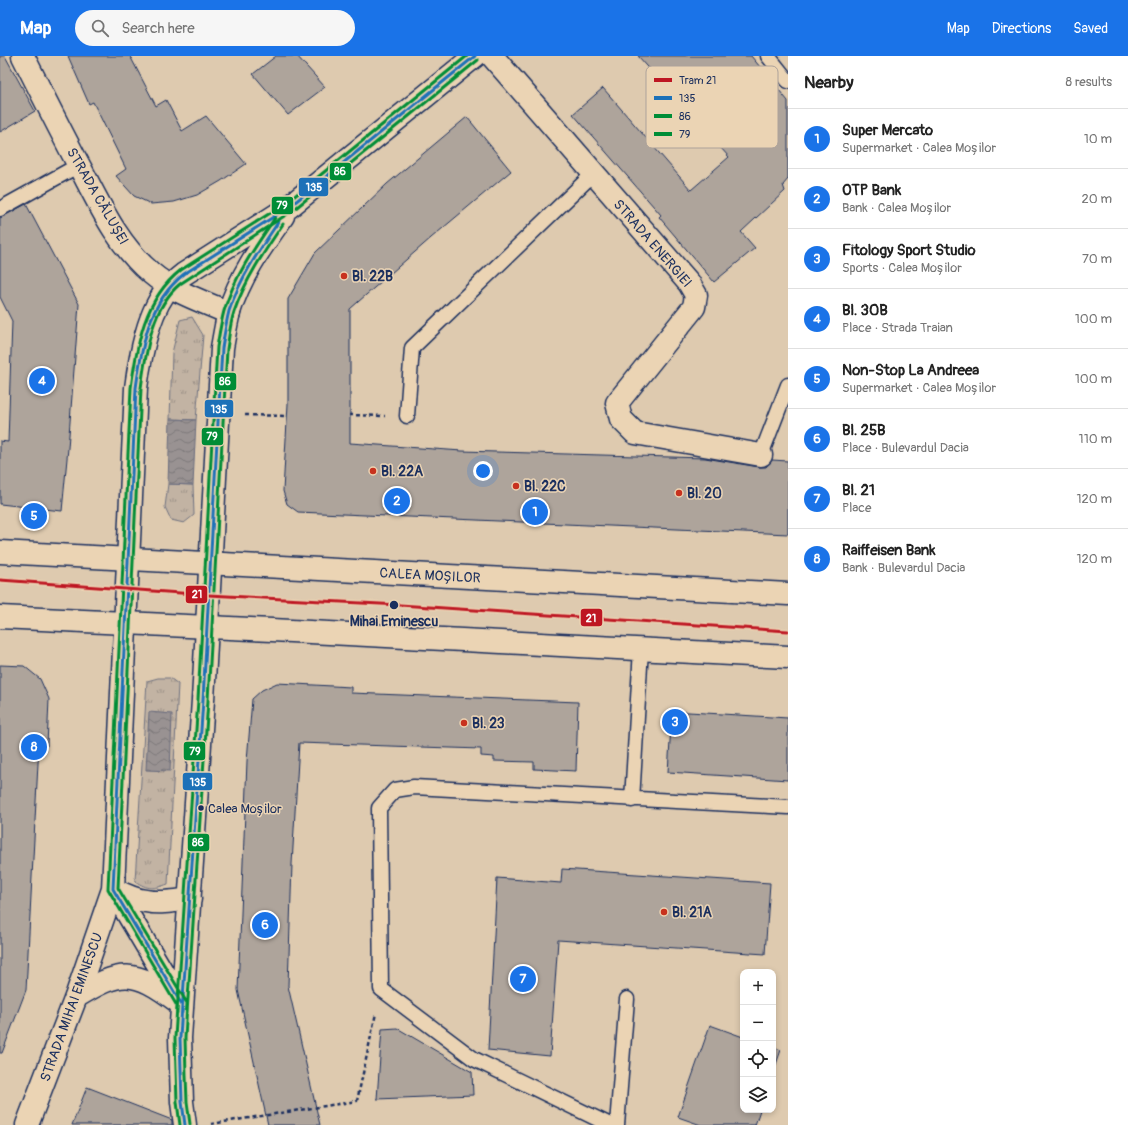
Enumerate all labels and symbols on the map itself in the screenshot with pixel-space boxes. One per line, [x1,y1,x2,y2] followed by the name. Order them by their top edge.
[646,66,778,148] legend
[679,74,716,87] text: Tram 21
[679,92,695,105] text: 135
[679,110,691,123] text: 86
[679,128,691,141] text: 79
[63,144,133,248] street label: STRADA CĂLUȘEI
[329,162,352,181] line badge: 86
[334,165,347,178] text: 86
[298,177,329,197] line badge: 135
[306,181,322,194] text: 135
[271,196,294,215] line badge: 79
[610,196,695,291] street label: STRADA ENERGIEI
[276,199,288,212] text: 79
[352,268,393,285] place label: Bl. 22B
[339,271,349,281] marker: Bl. 22B
[29,366,55,396] pin: 4
[214,372,237,391] line badge: 86
[219,375,232,388] text: 86
[204,399,234,418] line badge: 135
[211,403,227,416] text: 135
[201,427,224,446] line badge: 79
[206,430,218,443] text: 79
[473,461,493,481] your location
[381,463,423,480] place label: Bl. 22A
[368,466,378,476] marker: Bl. 22A
[524,478,566,495] place label: Bl. 22C
[511,481,521,491] marker: Bl. 22C
[687,485,722,502] place label: Bl. 20
[384,486,410,516] pin: 2
[674,488,684,498] marker: Bl. 20
[522,497,548,527] pin: 1
[21,501,47,531] pin: 5
[379,564,481,587] street label: CALEA MOȘILOR
[185,585,208,604] line badge: 21
[192,588,202,601] text: 21
[388,599,400,611] marker: Mihai Eminescu
[580,608,603,627] line badge: 21
[586,612,596,625] text: 21
[350,613,438,630] place label: Mihai Eminescu
[662,707,688,737] pin: 3
[472,715,505,732] place label: Bl. 23
[459,718,469,728] marker: Bl. 23
[21,732,47,762] pin: 8
[183,741,206,761] line badge: 79
[189,745,201,758] text: 79
[182,772,213,791] line badge: 135
[190,776,206,789] text: 135
[208,801,282,817] place label: Calea Moșilor
[196,803,206,813] marker: Calea Moșilor
[187,833,210,852] line badge: 86
[192,836,205,849] text: 86
[672,904,712,921] place label: Bl. 21A
[659,907,669,917] marker: Bl. 21A
[252,910,278,940] pin: 6
[37,930,106,1084] street label: STRADA MIHAI EMINESCU
[510,964,536,994] pin: 7

